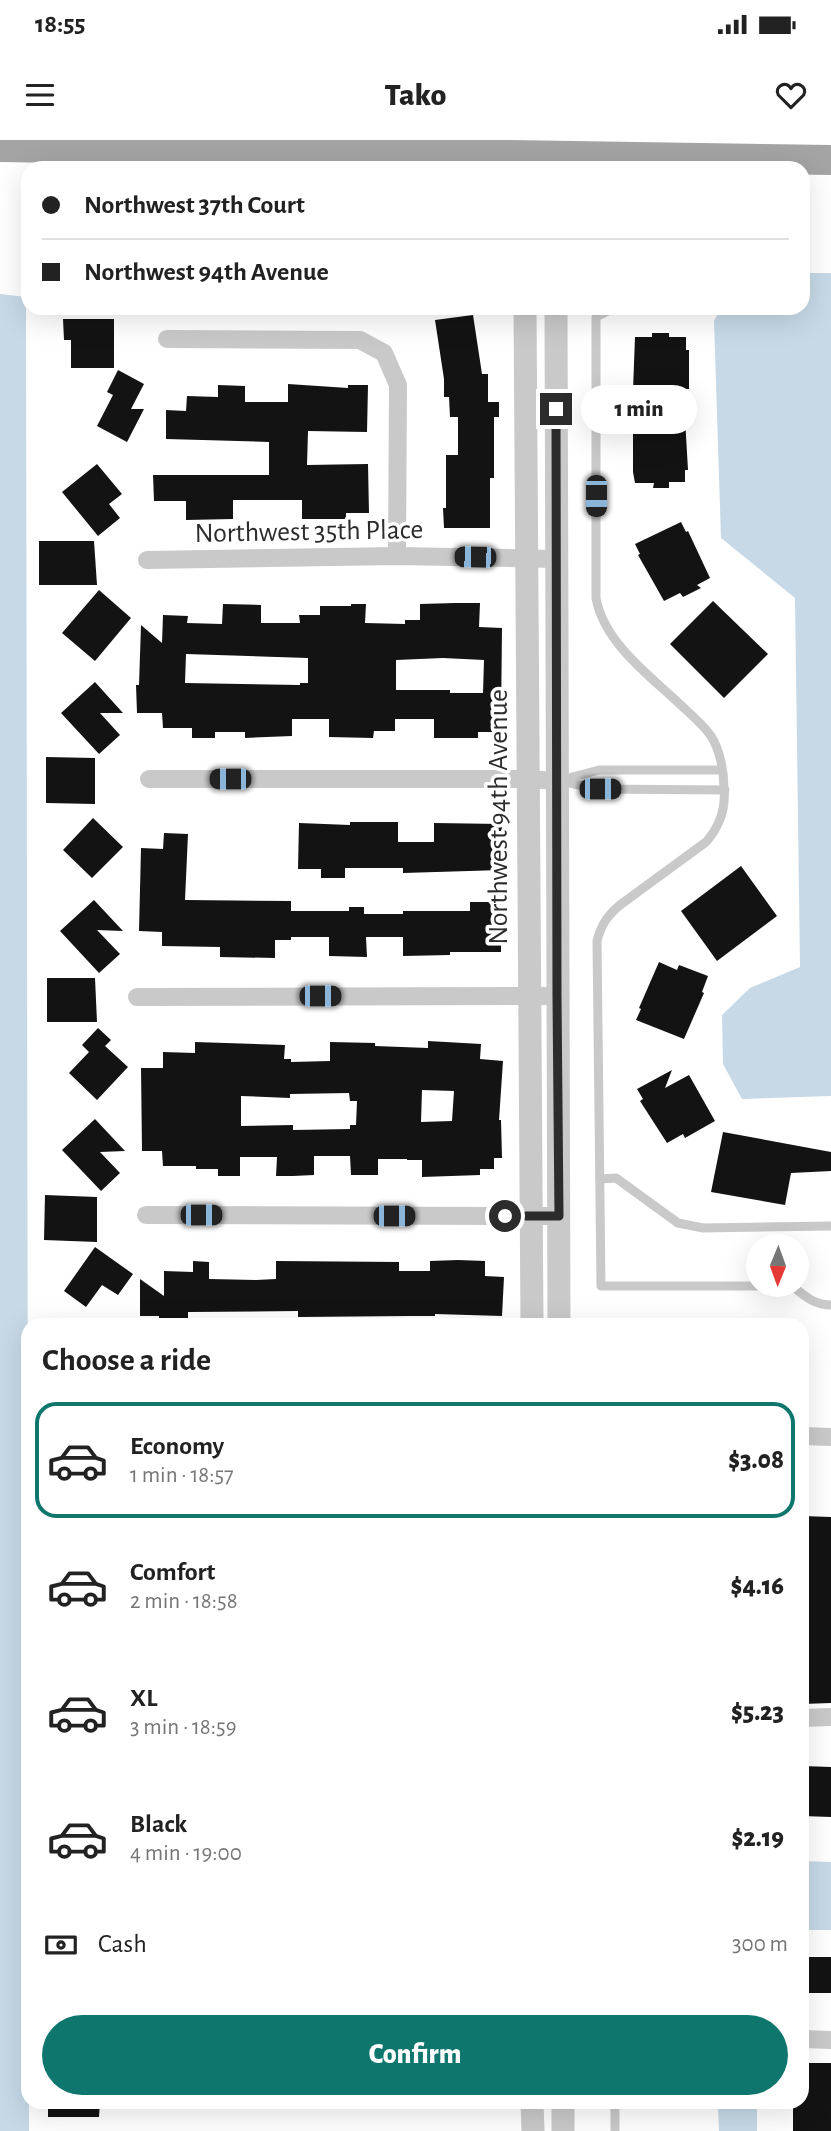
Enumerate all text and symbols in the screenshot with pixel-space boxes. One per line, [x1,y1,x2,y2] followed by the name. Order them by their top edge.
[35,11,86,37] text: 18:55
[21,76,59,114] icon: menu
[772,76,810,114] icon: heart
[385,79,446,111] text: Tako
[84,192,305,218] text: Northwest 37th Court
[84,259,329,285] text: Northwest 94th Avenue
[580,384,696,434] callout: 1 min
[540,393,572,425] route end
[615,398,663,421] text: 1 min
[586,475,607,517] car
[194,516,424,548] street label: Northwest 35th Place
[454,546,497,568] car
[485,689,513,945] street label: Northwest 94th Avenue
[210,769,252,790] car
[580,779,622,800] car
[300,986,342,1007] car
[489,1200,521,1232] route start
[181,1205,223,1226] car
[374,1206,416,1227] car
[746,1234,808,1297] north arrow
[746,1234,809,1297] map controls
[42,1344,211,1376] text: Choose a ride
[46,1429,109,1492] icon: car
[130,1433,224,1459] text: Economy
[728,1447,784,1473] text: $3.08
[130,1464,234,1487] text: 1 min · 18:57
[46,1555,109,1618] icon: car
[130,1559,215,1585] text: Comfort
[731,1573,784,1599] text: $4.16
[130,1590,238,1613] text: 2 min · 18:58
[46,1681,109,1744] icon: car
[130,1685,157,1711] text: XL
[731,1699,784,1725] text: $5.23
[130,1716,236,1739] text: 3 min · 18:59
[46,1807,109,1870] icon: car
[130,1811,187,1837] text: Black
[731,1825,784,1851] text: $2.19
[130,1842,242,1865] text: 4 min · 19:00
[42,1926,80,1964] icon: cash
[98,1931,147,1957] text: Cash
[732,1933,788,1956] text: 300 m
[42,2015,788,2095] button: Confirm

